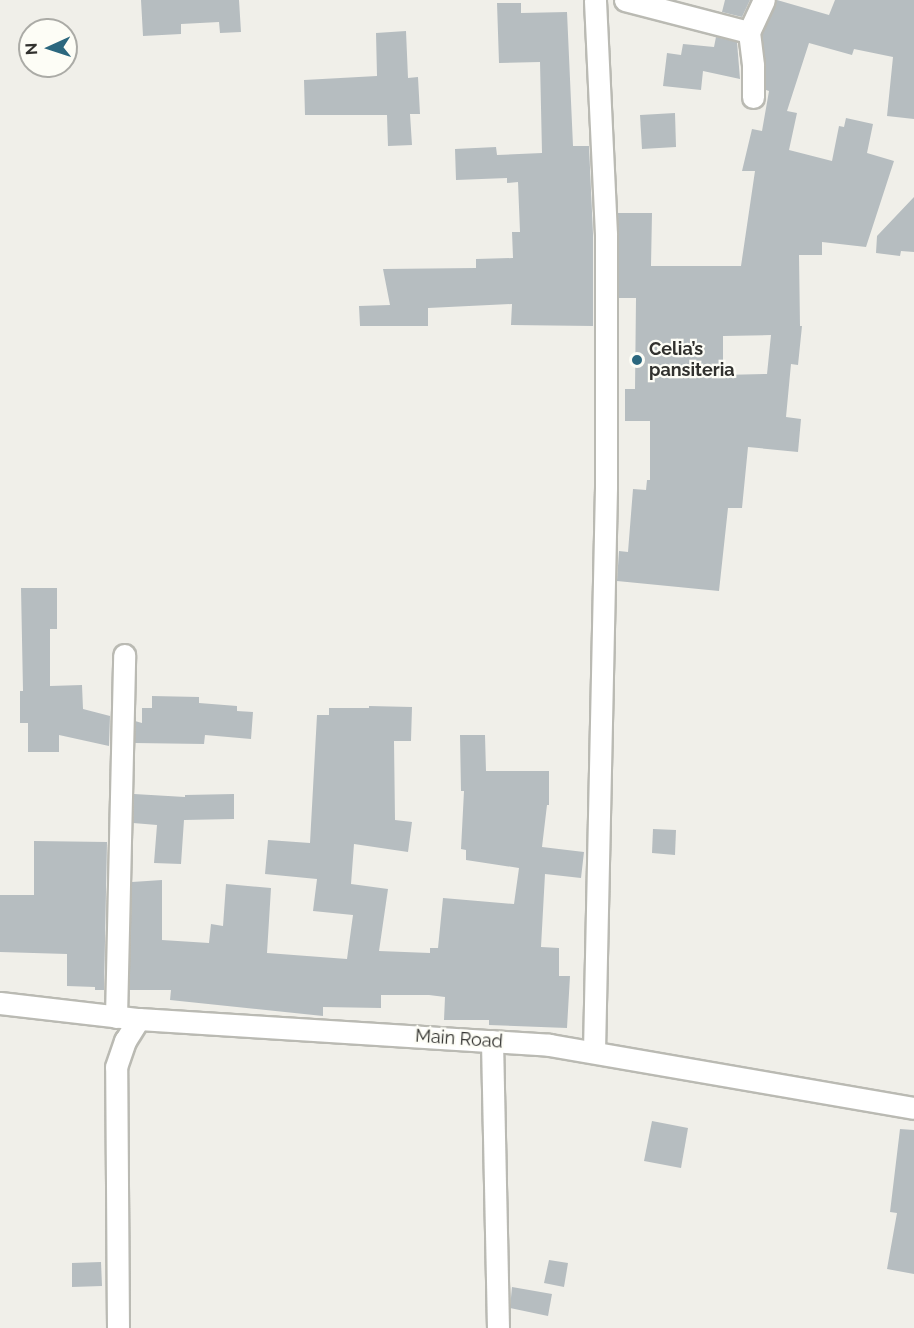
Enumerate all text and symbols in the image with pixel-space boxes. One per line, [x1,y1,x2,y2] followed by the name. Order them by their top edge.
[18,18,78,78] north arrow
[22,42,41,55] text: N
[649,339,735,382] place label: Celia’s pansiteria
[630,353,644,367] marker: Celia’s pansiteria
[415,1025,503,1053] street label: Main Road

